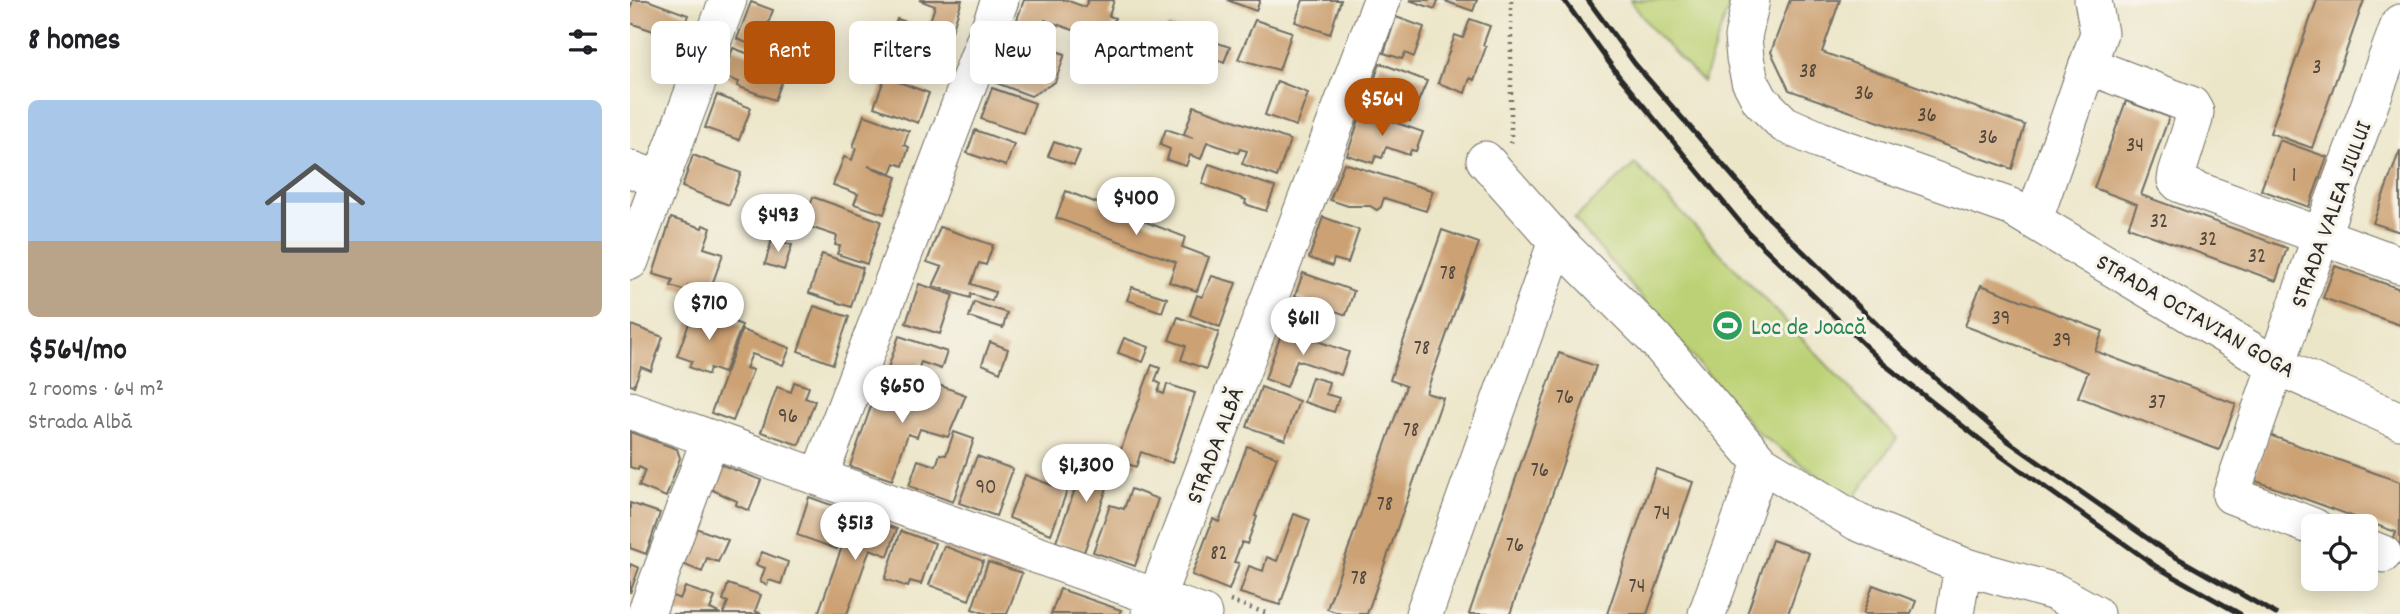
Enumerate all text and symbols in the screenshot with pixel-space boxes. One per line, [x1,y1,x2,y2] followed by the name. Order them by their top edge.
[28,21,120,64] text: 8 homes
[651,21,730,84] chip: Buy
[744,21,835,84] chip: Rent
[849,21,956,84] chip: Filters
[970,21,1056,84] chip: New
[1070,21,1218,84] chip: Apartment
[564,23,602,61] icon: filters
[2312,54,2322,84] house number: 3
[1799,58,1817,88] house number: 38
[1341,78,1423,138] pin: $564
[1854,80,1874,110] house number: 36
[1360,84,1404,117] text: $564
[1917,102,1937,132] house number: 36
[2283,116,2383,313] street label: STRADA VALEA JIULUI
[1978,124,1998,154] house number: 36
[2126,132,2144,162] house number: 34
[252,145,378,271] icon: home
[2292,162,2296,192] house number: 1
[1095,177,1177,237] pin: $400
[1113,183,1159,216] text: $400
[737,194,819,254] pin: $493
[757,200,799,233] text: $493
[2150,208,2168,238] house number: 32
[2199,226,2217,256] house number: 32
[2248,243,2266,273] house number: 32
[2089,247,2300,389] street label: STRADA OCTAVIAN GOGA
[1440,260,1456,290] house number: 78
[668,282,750,342] pin: $710
[690,288,728,321] text: $710
[1262,298,1344,357] pin: $611
[1286,303,1320,336] text: $611
[1992,305,2010,335] house number: 39
[1711,309,1745,343] sports icon: Loc de Joacă
[1751,312,1866,346] place label: Loc de Joacă
[2053,327,2071,357] house number: 39
[28,331,127,374] text: $564/mo
[1414,335,1430,365] house number: 78
[861,366,943,425] pin: $650
[879,371,925,404] text: $650
[28,374,164,407] text: 2 rooms · 64 m²
[1179,383,1255,509] street label: STRADA ALBĂ
[1556,384,1574,414] house number: 76
[2148,389,2166,419] house number: 37
[778,403,798,433] house number: 96
[28,407,132,440] text: Strada Albă
[1403,417,1419,447] house number: 78
[1029,444,1143,504] pin: $1,300
[1058,450,1114,483] text: $1,300
[1531,457,1549,487] house number: 76
[975,474,997,504] house number: 90
[1377,491,1393,521] house number: 78
[1654,500,1670,530] house number: 74
[814,503,896,562] pin: $513
[836,508,874,541] text: $513
[2301,514,2378,591] map controls
[2301,514,2378,591] button: locate
[1506,532,1524,562] house number: 76
[1210,540,1228,570] house number: 82
[1351,565,1367,595] house number: 78
[1629,573,1645,603] house number: 74

